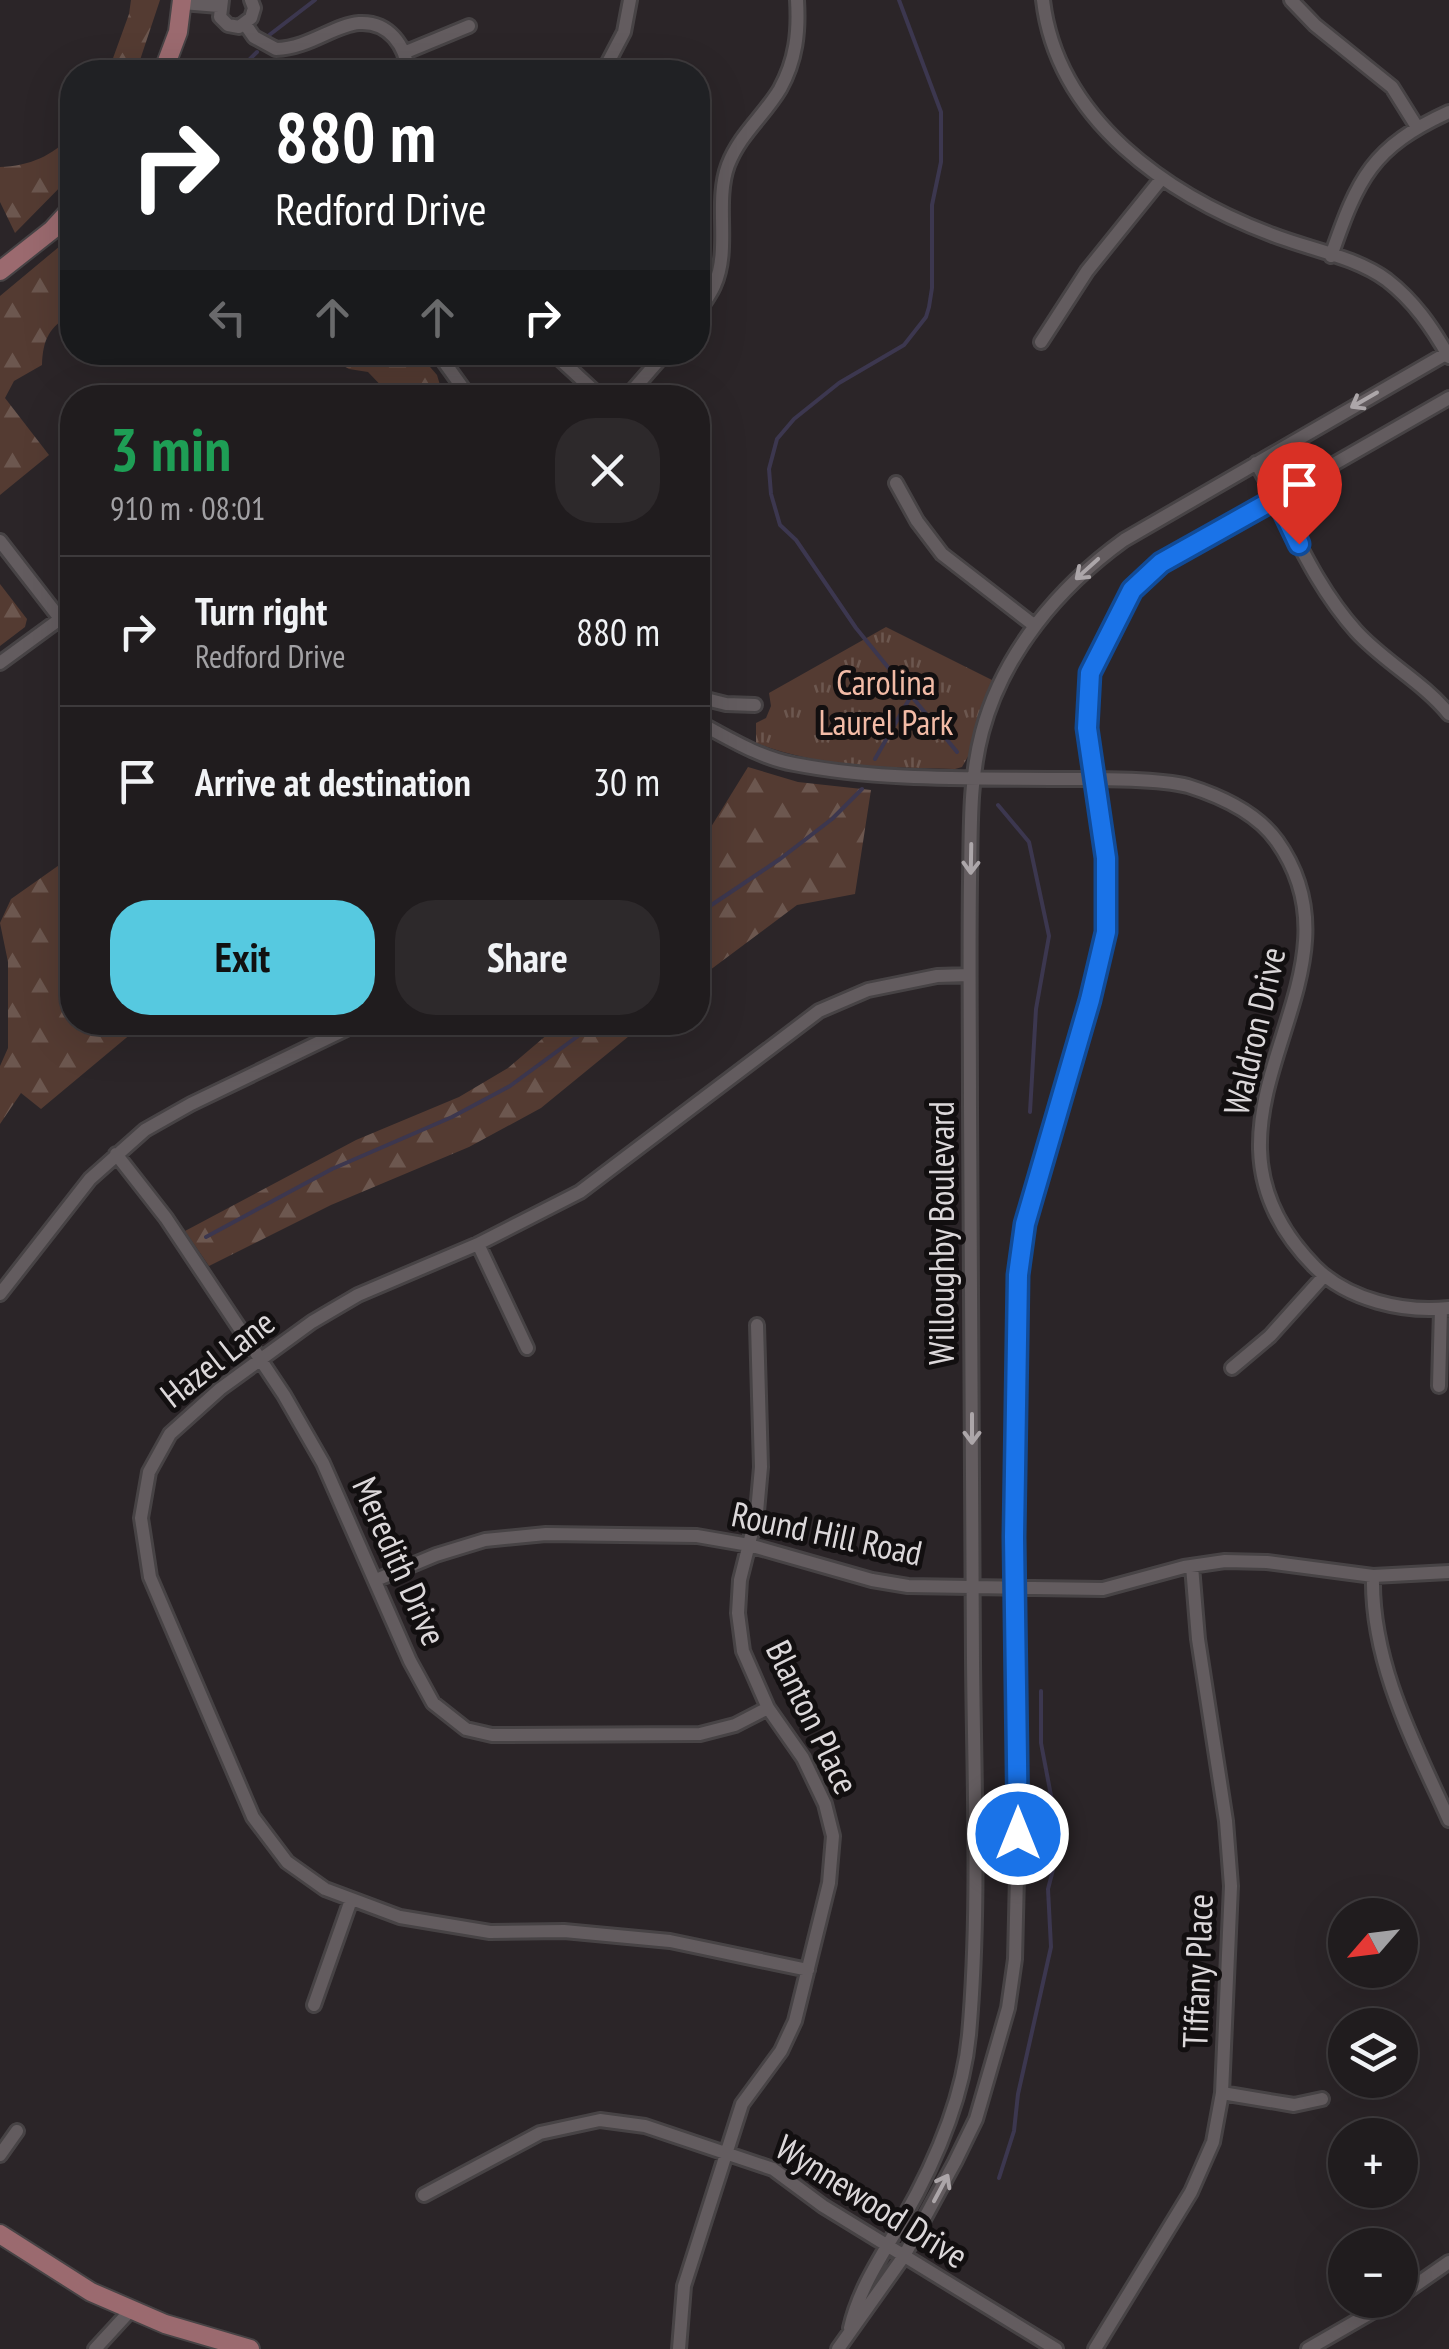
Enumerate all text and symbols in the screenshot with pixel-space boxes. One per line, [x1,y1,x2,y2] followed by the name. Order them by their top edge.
[275,91,436,181] text: 880 m
[110,100,240,230] icon: right
[275,179,487,237] text: Redford Drive
[200,290,255,345] icon: left
[305,290,360,345] icon: ahead
[410,290,465,345] icon: ahead
[515,290,570,345] icon: right
[1350,391,1380,411] one-way arrow
[110,410,231,488] text: 3 min
[555,418,660,523] button: close
[1257,442,1342,545] pin
[1272,457,1327,512] icon: arrive
[110,487,265,529] text: 910 m · 08:01
[1075,557,1100,580] one-way arrow
[195,586,327,635] text: Turn right
[110,604,165,659] icon: right
[576,607,660,656] text: 880 m
[195,635,346,677] text: Redford Drive
[819,659,954,745] park label: Carolina Laurel Park
[110,754,165,809] icon: arrive
[195,757,471,806] text: Arrive at destination
[593,757,660,806] text: 30 m
[961,842,980,874] one-way arrow
[110,900,375,1015] button: Exit
[395,900,660,1015] button: Share
[1212,943,1296,1119] street label: Waldron Drive
[918,1101,964,1365] street label: Willoughby Boulevard
[151,1299,283,1417] street label: Hazel Lane
[962,1412,982,1444] one-way arrow
[342,1470,458,1652] street label: Meredith Drive
[728,1490,926,1576] street label: Round Hill Road
[756,1633,870,1801] street label: Blanton Place
[966,1782,1070,1886] position arrow
[1171,1893,1223,2049] street label: Tiffany Place
[1328,1898,1418,1988] north arrow
[1328,1898,1418,2318] map controls
[1328,2008,1418,2098] button: layers
[1328,2118,1418,2208] button: +
[767,2124,977,2278] street label: Wynnewood Drive
[932,2174,951,2204] one-way arrow
[1328,2228,1418,2318] button: −

